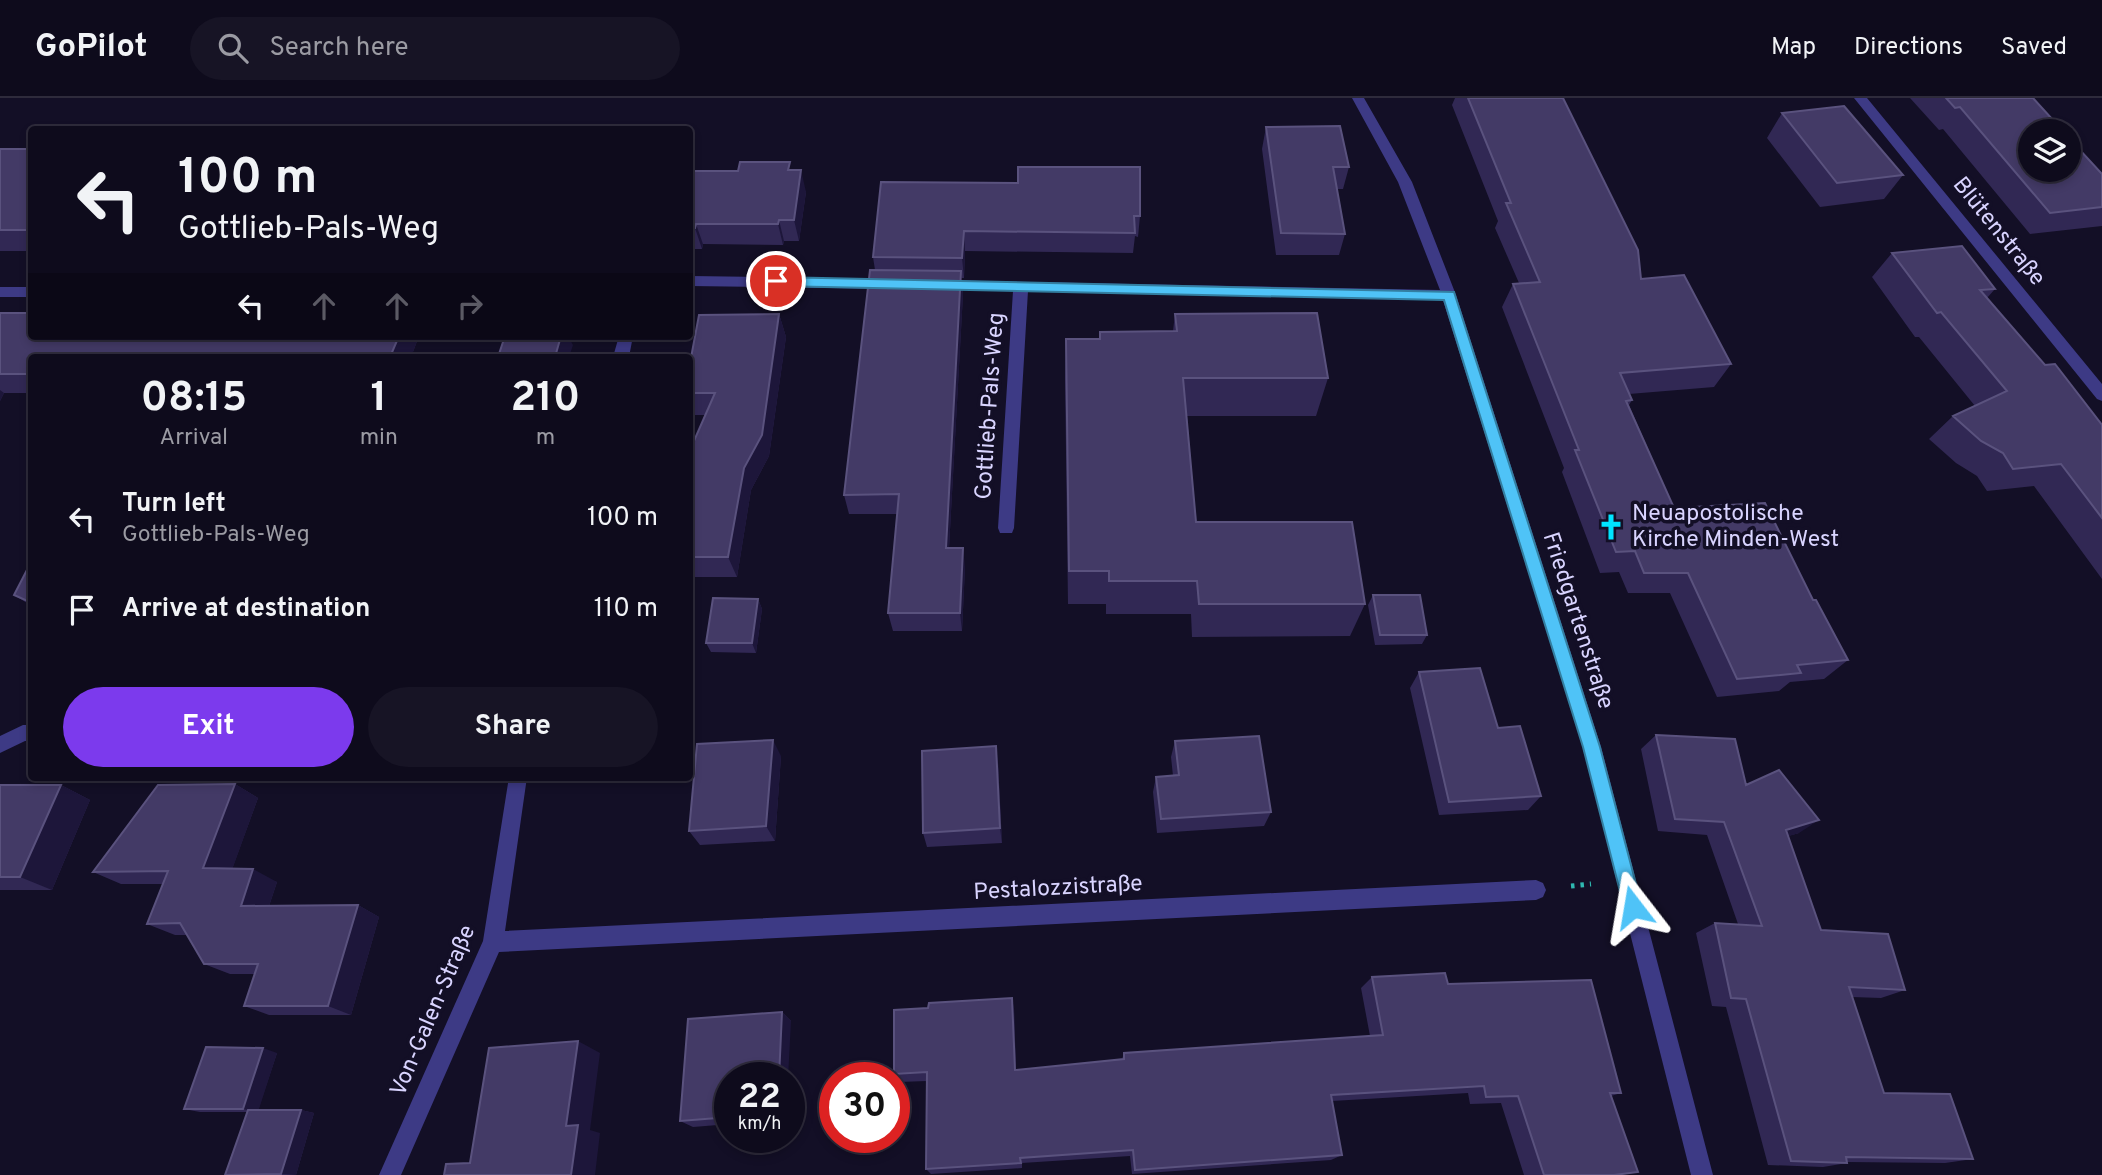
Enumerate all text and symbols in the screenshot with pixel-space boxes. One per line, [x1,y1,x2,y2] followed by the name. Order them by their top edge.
[190,17,680,80] search box
[35,27,148,69] text: GoPilot
[214,29,252,67] icon: search
[270,32,408,65] text: Search here
[1771,33,1816,63] text: Map
[1854,33,1963,63] text: Directions
[2001,33,2067,63] text: Saved
[2018,119,2081,182] map controls
[2018,119,2081,182] button: layers
[178,149,317,211] text: 100 m
[63,154,154,245] icon: left
[1945,172,2051,292] street label: Blütenstraße
[178,210,439,250] text: Gottlieb-Pals-Weg
[746,251,806,311] pin
[757,262,795,300] icon: arrive
[232,287,270,325] icon: left
[305,287,343,325] icon: ahead
[378,287,416,325] icon: ahead
[451,287,489,325] icon: right
[970,311,1012,501] street label: Gottlieb-Pals-Weg
[140,373,247,426] text: 08:15
[370,373,387,426] text: 1
[510,373,581,426] text: 210
[160,424,228,453] text: Arrival
[360,424,398,453] text: min
[536,424,555,453] text: m
[122,488,226,521] text: Turn left
[63,500,101,538] icon: left
[1632,500,1839,555] place label: Neuapostolische Kirche Minden-West
[587,502,658,535] text: 100 m
[1596,512,1626,542] church icon: Neuapostolische Kirche Minden-West
[122,521,310,550] text: Gottlieb-Pals-Weg
[1535,529,1619,713] street label: Friedgartenstraße
[63,591,101,629] icon: arrive
[122,593,370,626] text: Arrive at destination
[594,593,658,626] text: 110 m
[63,687,354,767] button: Exit
[368,687,658,767] button: Share
[973,870,1143,908] street label: Pestalozzistraße
[1596,870,1670,944] position arrow
[385,921,483,1101] street label: Von-Galen-Straße
[819,1062,910,1153] speed limit sign: 30
[738,1076,781,1120] text: 22
[738,1113,781,1136] text: km/h

